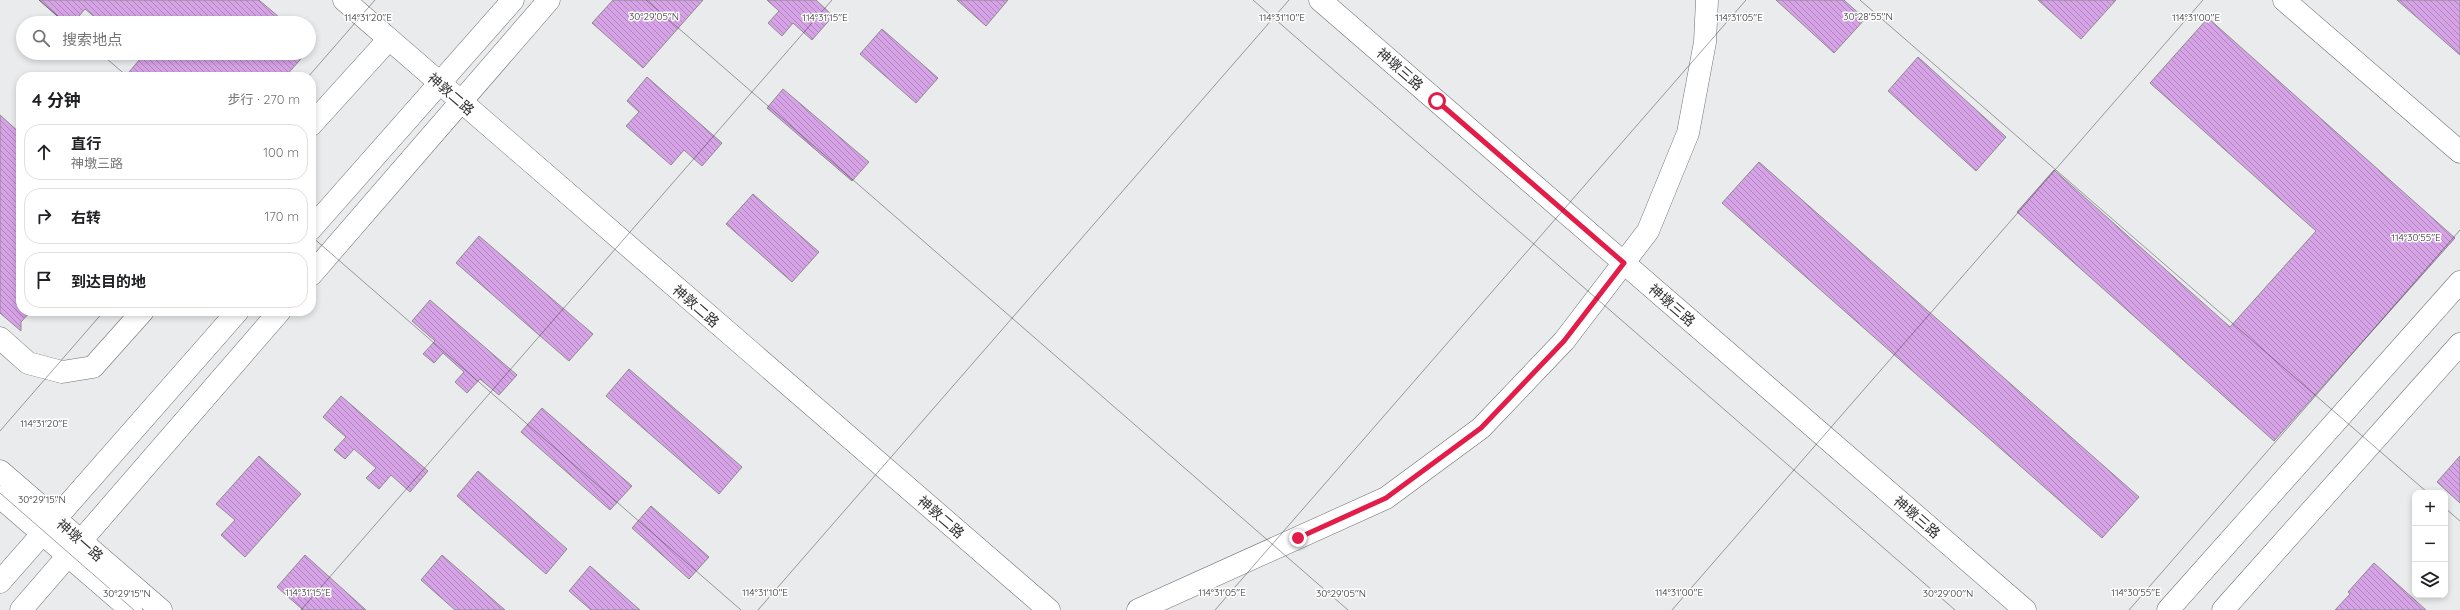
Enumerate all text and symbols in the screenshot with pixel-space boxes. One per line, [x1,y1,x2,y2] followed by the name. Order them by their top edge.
[629,10,679,23] text: 30°29'05"N
[1843,10,1893,23] text: 30°28'55"N
[344,11,392,24] text: 114°31'20"E
[802,11,848,24] text: 114°31'15"E
[1259,11,1305,24] text: 114°31'10"E
[1715,11,1763,24] text: 114°31'05"E
[2172,11,2220,24] text: 114°31'00"E
[16,16,316,60] search box
[30,27,52,49] icon: search
[62,30,122,49] text: 搜索地点
[1373,44,1427,94] street label: 神墩三路
[424,69,478,119] street label: 神敦二路
[32,89,81,110] text: 4 分钟
[228,91,300,107] text: 步行 · 270 m
[1428,92,1446,110] route start
[71,134,101,153] text: 直行
[33,141,55,163] icon: ahead
[263,144,299,160] text: 100 m
[71,155,123,171] text: 神墩三路
[33,205,55,227] icon: right
[71,208,101,227] text: 右转
[264,208,299,224] text: 170 m
[2391,231,2441,244] text: 114°30'55"E
[33,269,55,291] icon: arrive
[71,272,146,291] text: 到达目的地
[1645,280,1699,330] street label: 神墩三路
[669,281,723,331] street label: 神敦二路
[20,417,68,430] text: 114°31'20"E
[2412,490,2448,598] map controls
[2412,490,2448,526] button: +
[914,492,968,542] street label: 神敦二路
[1890,492,1944,542] street label: 神墩三路
[18,493,66,506] text: 30°29'15"N
[53,515,107,565] street label: 神墩一路
[2412,526,2448,562] button: −
[1289,529,1307,547] route end
[2412,562,2448,598] button: layers
[285,586,331,599] text: 114°31'15"E
[742,586,788,599] text: 114°31'10"E
[1198,586,1246,599] text: 114°31'05"E
[1655,586,1703,599] text: 114°31'00"E
[2111,586,2161,599] text: 114°30'55"E
[103,587,151,600] text: 30°29'15"N
[1316,587,1366,600] text: 30°29'05"N
[1923,587,1973,600] text: 30°29'00"N

